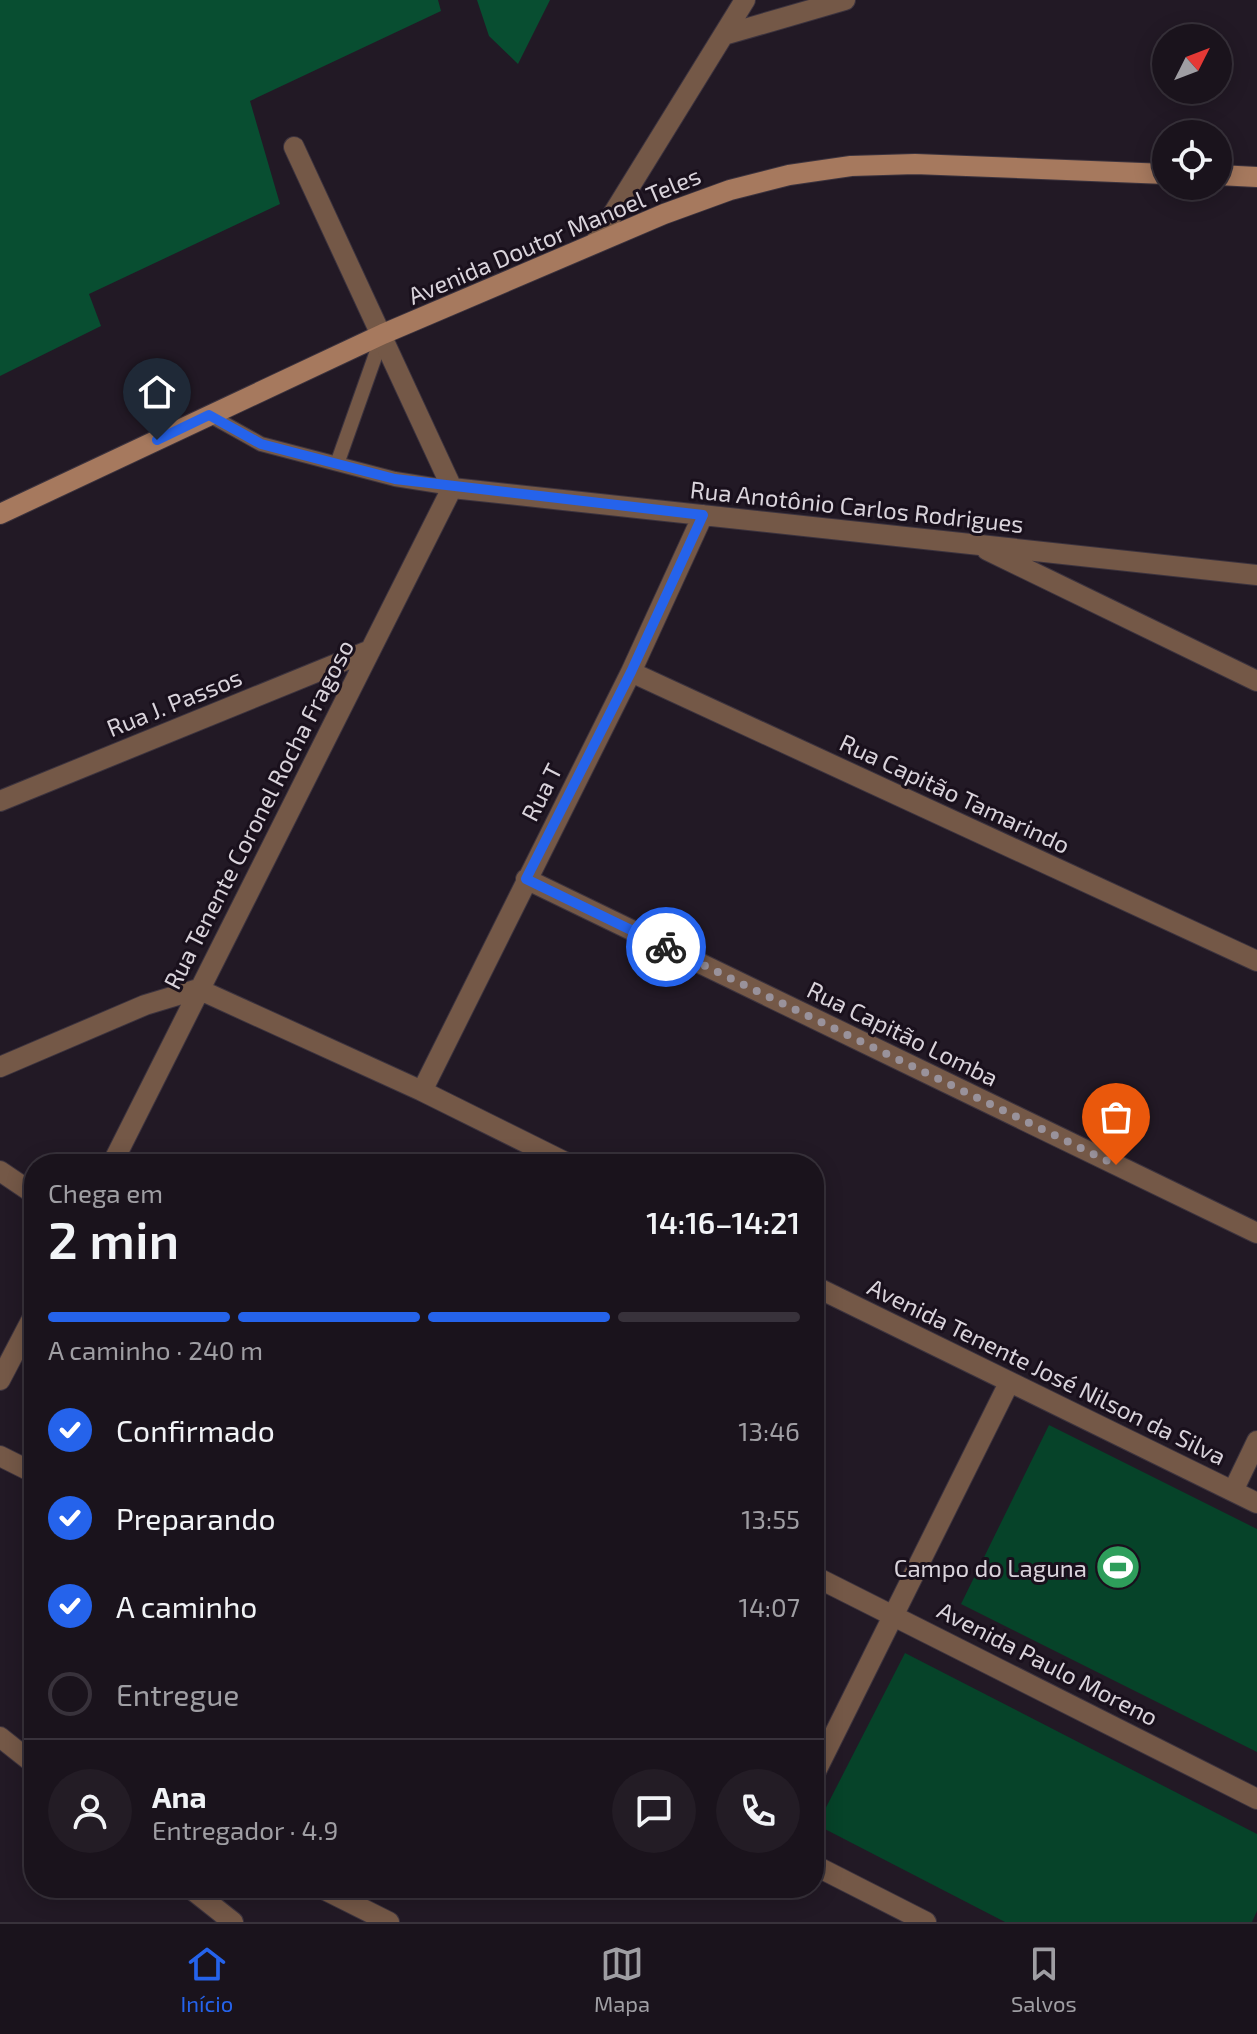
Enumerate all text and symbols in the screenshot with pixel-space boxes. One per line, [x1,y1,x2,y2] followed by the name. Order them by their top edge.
[1152,24,1232,104] north arrow
[1152,24,1232,200] map controls
[1152,120,1232,200] button: locate
[403,160,705,310] street label: Avenida Doutor Manoel Teles
[123,358,191,440] pin
[135,370,179,414] icon: home
[689,474,1025,538] street label: Rua Anotônio Carlos Rodrigues
[157,634,359,994] street label: Rua Tenente Coronel Rocha Fragoso
[102,662,246,742] street label: Rua J. Passos
[835,727,1075,859] street label: Rua Capitão Tamarindo
[514,758,568,826] street label: Rua T
[626,907,706,987] courier
[644,925,688,969] icon: bike
[803,974,1003,1092] street label: Rua Capitão Lomba
[1082,1083,1150,1165] pin
[1094,1095,1138,1139] icon: bag
[48,1177,163,1208] text: Chega em
[646,1204,800,1240] text: 14:16–14:21
[48,1207,179,1269] text: 2 min
[863,1271,1231,1471] street label: Avenida Tenente José Nilson da Silva
[48,1334,263,1365] text: A caminho · 240 m
[48,1408,92,1452] icon: check
[116,1412,275,1448] text: Confirmado
[738,1415,800,1446] text: 13:46
[48,1496,92,1540] icon: check
[116,1500,275,1536] text: Preparando
[741,1503,800,1534] text: 13:55
[1094,1543,1142,1591] sports icon: Campo do Laguna
[894,1553,1087,1582] place label: Campo do Laguna
[48,1584,92,1628] icon: check
[116,1588,257,1624] text: A caminho
[739,1591,800,1622] text: 14:07
[933,1595,1163,1731] street label: Avenida Paulo Moreno
[116,1676,239,1712] text: Entregue
[48,1769,132,1853] button: person
[612,1769,696,1853] button: chat
[716,1769,800,1853] button: phone
[152,1778,207,1814] text: Ana
[152,1814,338,1845] text: Entregador · 4.9
[180,1942,233,2016] tab: Início
[594,1942,650,2016] tab: Mapa
[1011,1942,1077,2016] tab: Salvos

